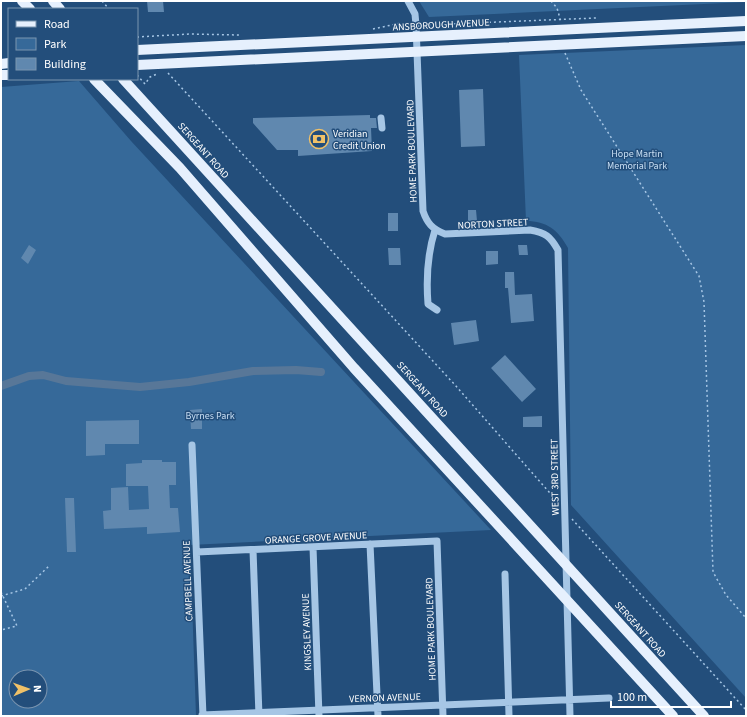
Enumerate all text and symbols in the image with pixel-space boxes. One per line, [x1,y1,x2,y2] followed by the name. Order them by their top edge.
[8,8,138,80] legend
[392,15,490,35] street label: ANSBOROUGH AVENUE
[44,16,70,33] text: Road
[44,36,66,53] text: Park
[44,56,86,73] text: Building
[403,99,421,203] street label: HOME PARK BOULEVARD
[174,120,232,182] street label: SERGEANT ROAD
[333,127,386,153] place label: Veridian Credit Union
[308,128,330,150] bank icon: Veridian Credit Union
[607,147,667,173] park label: Hope Martin Memorial Park
[457,215,529,233] street label: NORTON STREET
[393,359,451,421] street label: SERGEANT ROAD
[185,409,235,423] park label: Byrnes Park
[547,438,563,515] street label: WEST 3RD STREET
[265,528,368,548] street label: ORANGE GROVE AVENUE
[180,540,196,622] street label: CAMPBELL AVENUE
[422,577,440,681] street label: HOME PARK BOULEVARD
[299,593,315,671] street label: KINGSLEY AVENUE
[611,599,669,661] street label: SERGEANT ROAD
[8,669,48,709] north arrow
[611,683,731,709] scale bar
[30,685,45,693] text: N
[617,689,647,706] text: 100 m
[349,690,421,706] street label: VERNON AVENUE

